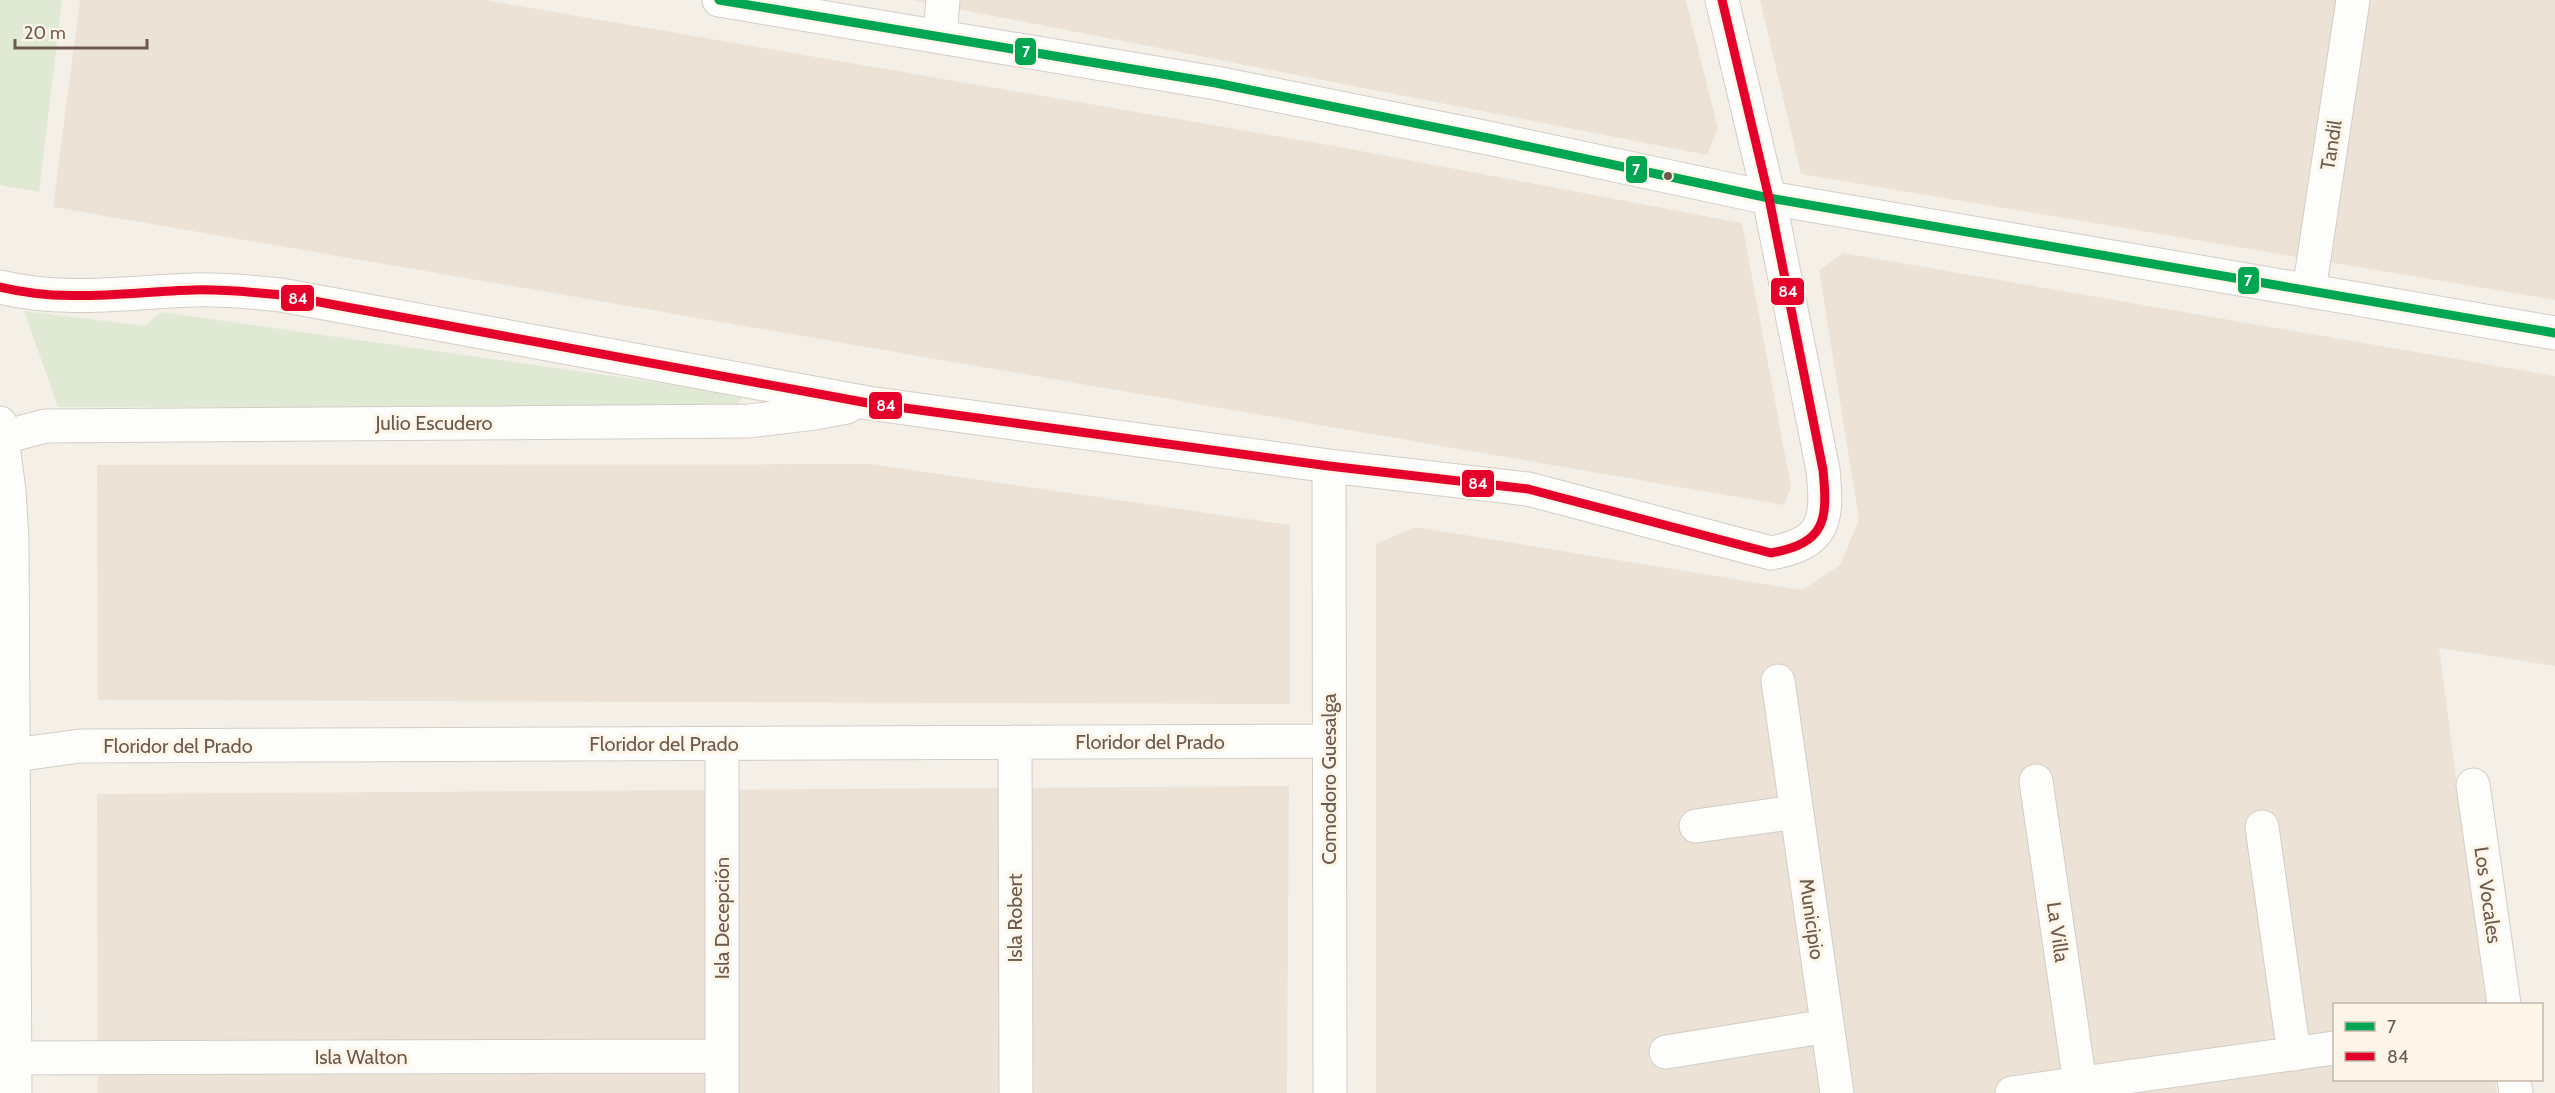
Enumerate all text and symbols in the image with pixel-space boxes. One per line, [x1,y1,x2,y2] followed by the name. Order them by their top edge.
[15,12,147,50] scale bar
[24,22,66,44] text: 20 m
[1014,37,1037,66] line badge: 7
[1022,42,1031,61] text: 7
[2315,118,2347,172] street label: Tandil
[1625,155,1648,184] line badge: 7
[1632,160,1641,179] text: 7
[1662,170,1674,182] unlabelled marker
[2237,266,2260,295] line badge: 7
[2244,271,2253,290] text: 7
[1770,277,1805,306] line badge: 84
[1778,282,1798,301] text: 84
[280,284,315,312] line badge: 84
[288,289,308,308] text: 84
[868,391,903,420] line badge: 84
[876,396,896,415] text: 84
[374,411,493,435] street label: Julio Escudero
[1461,469,1495,498] line badge: 84
[1468,474,1488,493] text: 84
[1317,693,1341,865] street label: Comodoro Guesalga
[1075,730,1225,754] street label: Floridor del Prado
[589,732,739,756] street label: Floridor del Prado
[103,734,253,758] street label: Floridor del Prado
[2469,845,2507,945] street label: Los Vocales
[710,857,734,979] street label: Isla Decepción
[1003,873,1027,963] street label: Isla Robert
[1794,877,1830,961] street label: Municipio
[2042,900,2074,964] street label: La Villa
[2333,1003,2543,1081] legend
[2387,1016,2396,1038] text: 7
[314,1045,408,1069] street label: Isla Walton
[2387,1046,2408,1068] text: 84

